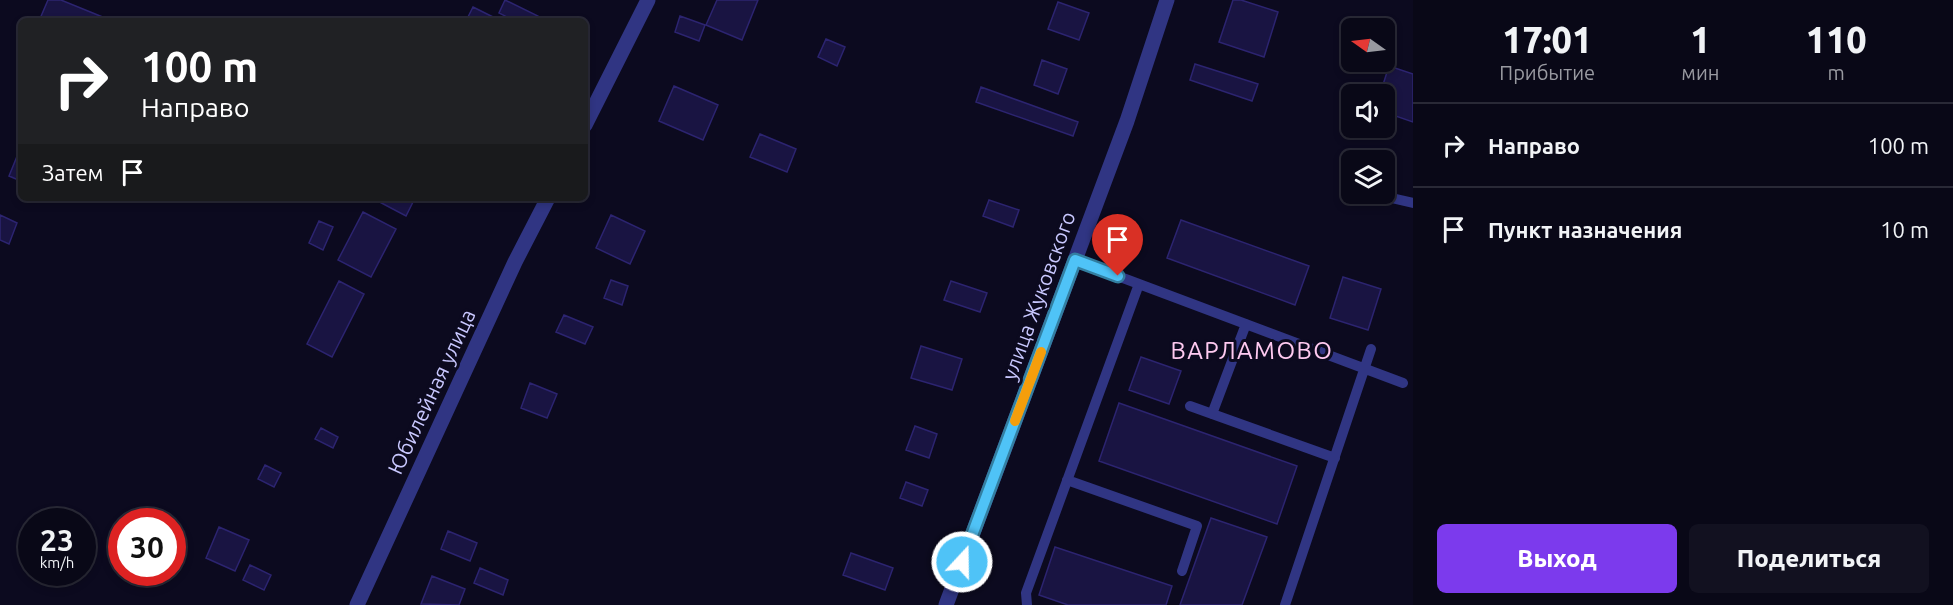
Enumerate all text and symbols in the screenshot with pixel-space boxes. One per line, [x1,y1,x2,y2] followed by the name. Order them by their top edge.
[1341,18,1395,72] north arrow
[1341,18,1395,204] map controls
[1502,19,1592,60] text: 17:01
[1690,19,1711,60] text: 1
[1806,19,1867,60] text: 110
[42,42,120,120] icon: right
[141,43,258,90] text: 100 m
[1499,61,1595,84] text: Прибытие
[1681,61,1719,84] text: мин
[1828,61,1845,84] text: m
[1341,84,1395,138] button: sound
[141,92,250,122] text: Направо
[1437,129,1470,162] icon: right
[1488,133,1580,158] text: Направо
[1868,133,1929,158] text: 100 m
[1341,150,1395,204] button: layers
[116,156,149,189] icon: arrive
[42,160,104,185] text: Затем
[996,208,1080,383] street label: улица Жуковского
[1437,213,1470,246] icon: arrive
[1092,214,1143,276] pin
[1488,217,1682,242] text: Пункт назначения
[1880,217,1929,242] text: 10 m
[1101,223,1134,256] icon: arrive
[382,305,480,478] street label: Юбилейная улица
[1171,337,1333,364] district label: ВАРЛАМОВО
[108,508,186,586] speed limit sign: 30
[40,523,74,557] text: 23
[1437,524,1677,593] button: Выход
[1689,524,1929,593] button: Поделиться
[930,530,994,594] position arrow
[40,554,74,571] text: km/h

